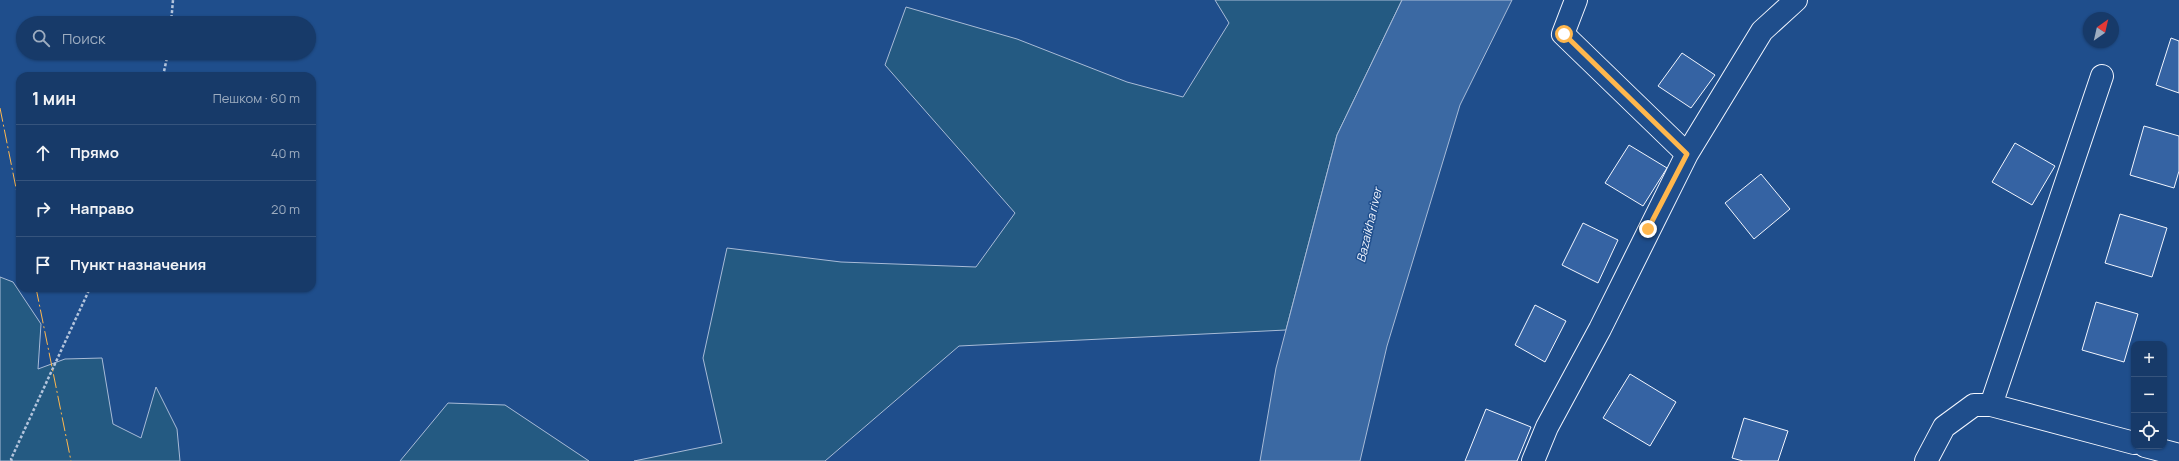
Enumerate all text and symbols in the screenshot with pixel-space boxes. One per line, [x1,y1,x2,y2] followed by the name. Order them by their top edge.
[2083,12,2119,48] north arrow
[16,16,316,60] search box
[1555,25,1573,43] route start
[30,27,52,49] icon: search
[62,28,106,49] text: Поиск
[32,87,76,110] text: 1 мин
[213,89,300,107] text: Пешком · 60 m
[32,142,54,164] icon: ahead
[70,142,119,163] text: Прямо
[271,144,300,162] text: 40 m
[1352,184,1386,264] water label: Bazaikha river
[32,198,54,220] icon: right
[70,198,134,219] text: Направо
[271,200,300,218] text: 20 m
[1639,220,1657,238] route end
[32,254,54,276] icon: arrive
[70,254,206,275] text: Пункт назначения
[2131,341,2167,449] map controls
[2131,341,2167,377] button: +
[2131,377,2167,413] button: −
[2131,413,2167,449] button: locate

